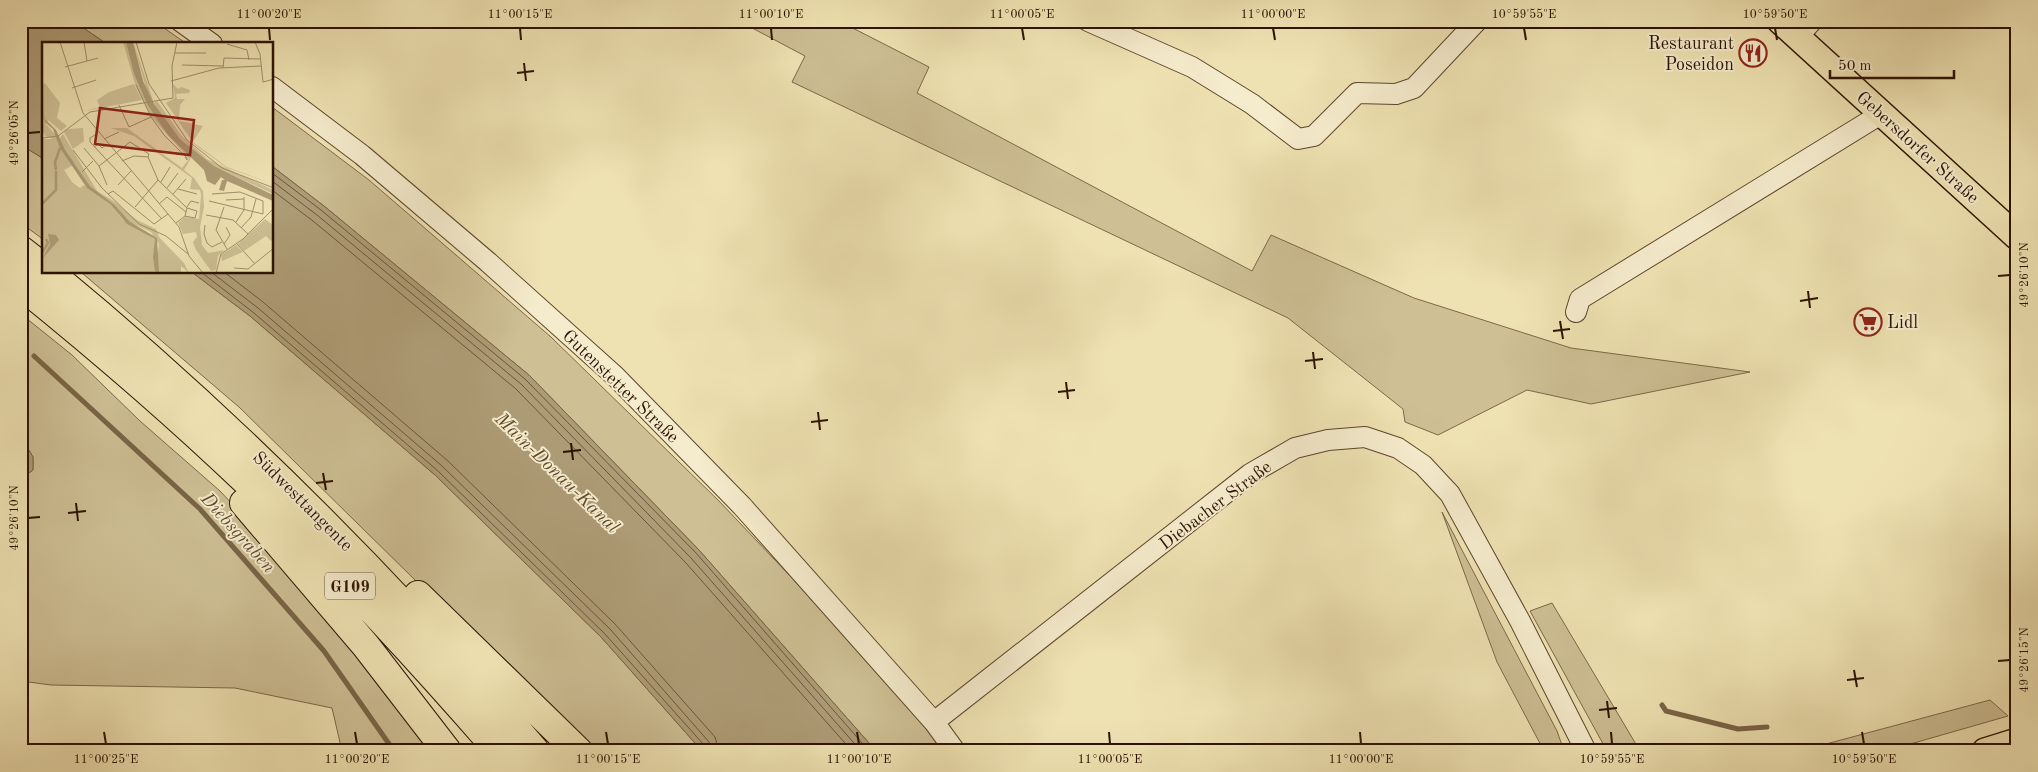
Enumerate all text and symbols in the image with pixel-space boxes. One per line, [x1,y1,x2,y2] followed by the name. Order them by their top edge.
[488,8,552,21] text: 11°00'15"E
[990,8,1054,21] text: 11°00'05"E
[1492,8,1556,21] text: 10°59'55"E
[1743,8,1807,21] text: 10°59'50"E
[237,9,301,21] text: 11°00'20"E
[739,9,803,21] text: 11°00'10"E
[1241,9,1305,21] text: 11°00'00"E
[1648,35,1734,74] place label: Restaurant Poseidon
[1738,38,1768,68] restaurant icon: Restaurant Poseidon
[42,42,274,274] inset map
[1830,48,1954,80] scale bar
[1838,59,1872,74] text: 50 m
[1853,88,1982,207] street label: Gebersdorfer Straße
[8,100,21,166] text: 49°26'05"N
[2019,242,2031,308] text: 49°26'10"N
[1853,307,1883,337] supermarket icon: Lidl
[1887,314,1918,332] place label: Lidl
[559,327,682,447] street label: Gutenstetter Straße
[490,409,622,538] water label: Main-Donau-Kanal
[249,448,356,555] street label: Südwesttangente
[1156,458,1275,554] street label: Diebacher Straße
[9,485,21,551] text: 49°26'10"N
[196,489,278,578] water label: Diebsgraben
[325,572,375,600] road number: G109
[2018,627,2031,693] text: 49°26'15"N
[74,753,138,766] text: 11°00'25"E
[576,753,640,766] text: 11°00'15"E
[1078,753,1142,766] text: 11°00'05"E
[1580,753,1644,766] text: 10°59'55"E
[1832,753,1896,766] text: 10°59'50"E
[325,754,389,766] text: 11°00'20"E
[827,754,891,766] text: 11°00'10"E
[1329,754,1393,766] text: 11°00'00"E

